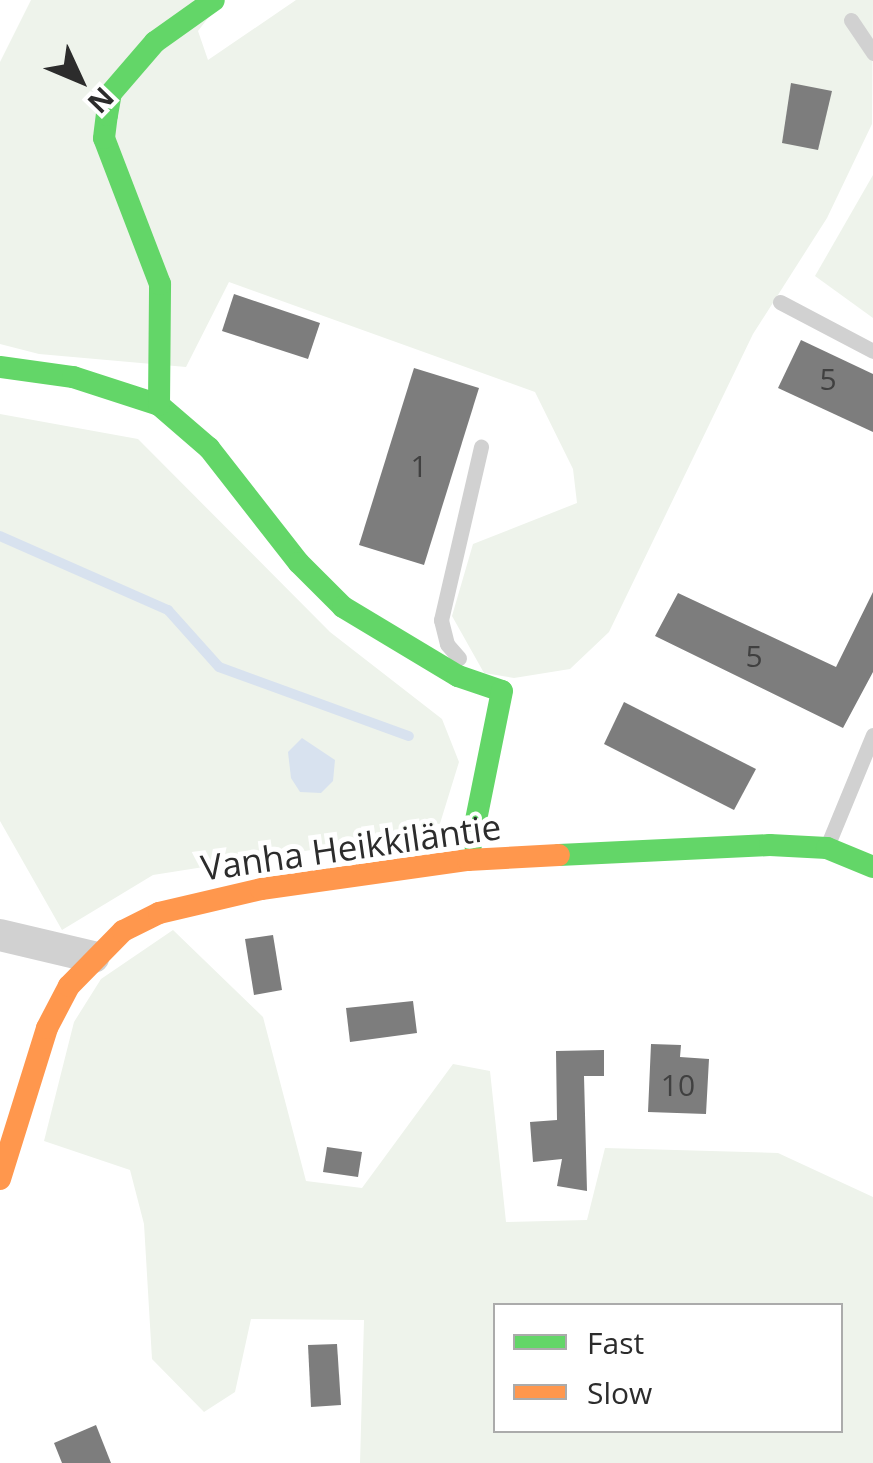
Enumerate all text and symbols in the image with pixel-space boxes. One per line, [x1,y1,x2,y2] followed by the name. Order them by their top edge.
[30,30,130,130] north arrow
[80,79,123,122] text: N
[819,361,837,397] house number: 5
[410,448,428,484] house number: 1
[745,638,763,674] house number: 5
[198,805,504,889] street label: Vanha Heikkiläntie
[661,1067,695,1103] house number: 10
[493,1303,843,1433] legend
[587,1322,644,1363] text: Fast
[587,1372,652,1413] text: Slow

